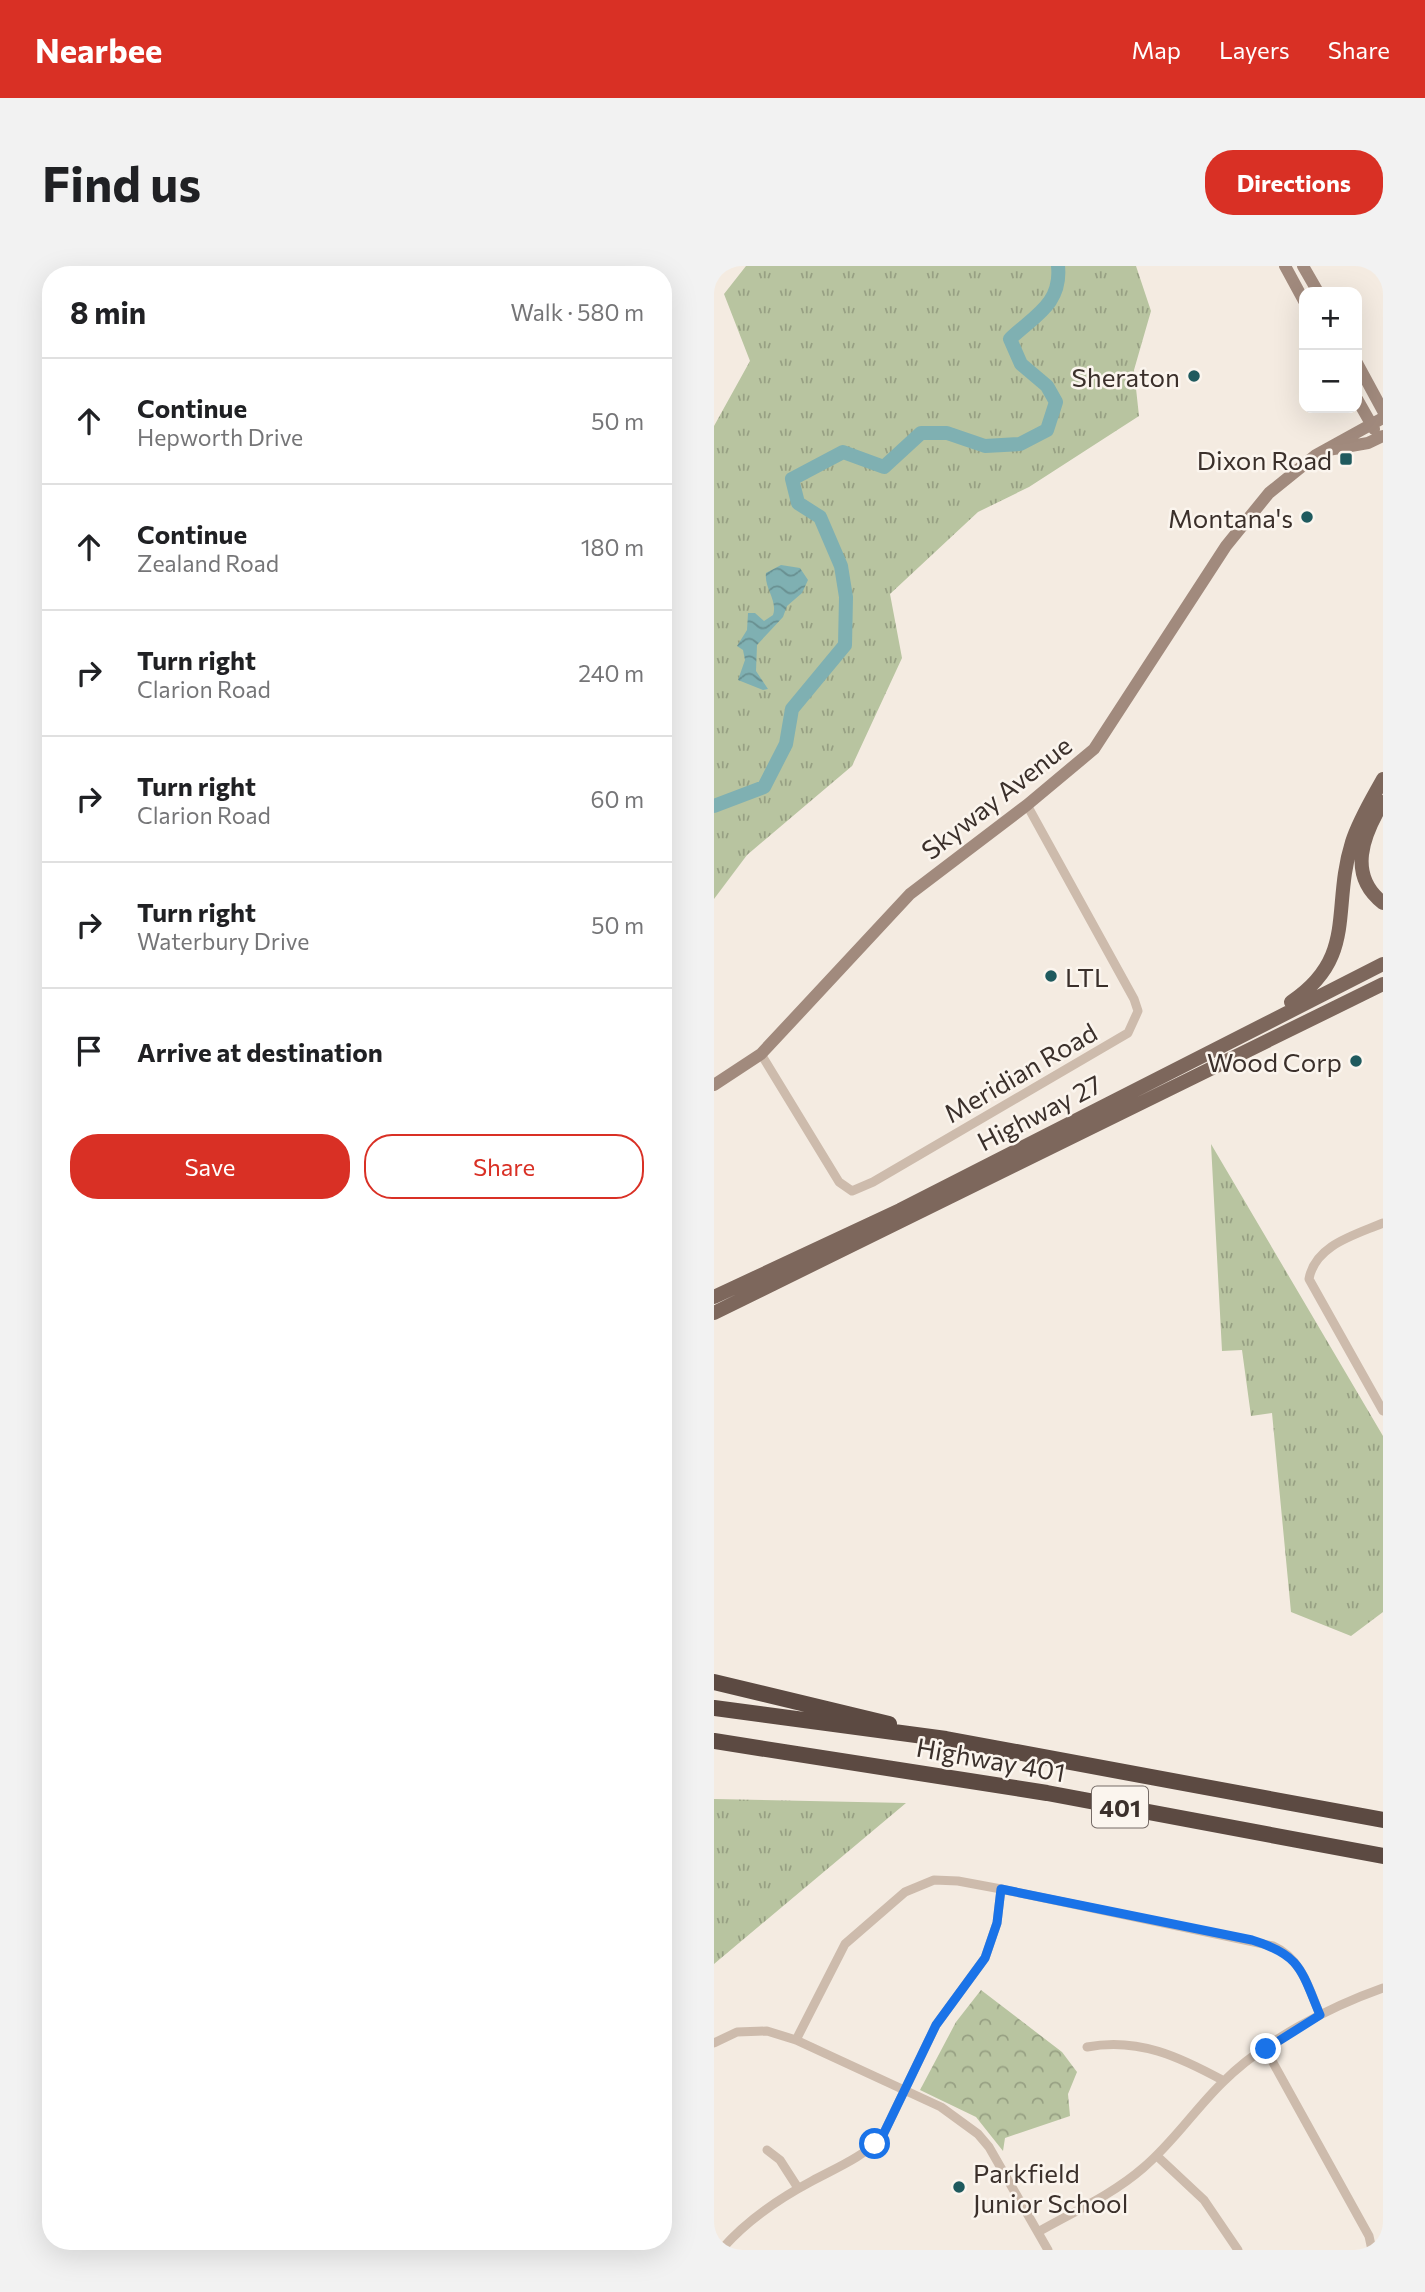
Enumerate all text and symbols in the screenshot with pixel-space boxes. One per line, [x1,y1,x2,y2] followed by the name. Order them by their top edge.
[35,29,162,70] text: Nearbee
[1132,35,1181,64] text: Map
[1219,35,1290,64] text: Layers
[1328,35,1390,64] text: Share
[1205,150,1383,215] button: Directions
[42,152,201,212] text: Find us
[1299,287,1362,413] map controls
[1299,287,1362,350] button: +
[70,293,146,330] text: 8 min
[511,298,644,326] text: Walk · 580 m
[1299,350,1362,413] button: −
[1072,361,1180,392] place label: Sheraton
[1186,368,1202,384] marker: Sheraton
[137,392,247,423] text: Continue
[70,402,108,440] icon: ahead
[591,407,644,435] text: 50 m
[137,423,303,451] text: Hepworth Drive
[1197,444,1332,475] place label: Dixon Road
[1338,451,1354,467] marker: Dixon Road
[1168,502,1293,533] place label: Montana's
[1299,509,1315,525] marker: Montana's
[137,518,247,549] text: Continue
[70,528,108,566] icon: ahead
[581,533,644,561] text: 180 m
[137,549,279,577] text: Zealand Road
[137,644,256,675] text: Turn right
[70,654,108,692] icon: right
[578,659,644,687] text: 240 m
[137,675,271,703] text: Clarion Road
[915,729,1077,865] street label: Skyway Avenue
[137,770,256,801] text: Turn right
[70,780,108,818] icon: right
[591,785,644,813] text: 60 m
[137,801,271,829] text: Clarion Road
[137,896,256,927] text: Turn right
[70,906,108,944] icon: right
[591,911,644,939] text: 50 m
[137,927,309,955] text: Waterbury Drive
[1065,961,1109,992] place label: LTL
[1043,968,1059,984] marker: LTL
[938,1016,1102,1128] street label: Meridian Road
[70,1032,108,1070] icon: arrive
[137,1036,383,1067] text: Arrive at destination
[1207,1046,1342,1077] place label: Wood Corp
[1348,1053,1364,1069] marker: Wood Corp
[972,1067,1106,1157] street label: Highway 27
[70,1134,350,1199] button: Save
[364,1134,644,1199] button: Share
[914,1731,1068,1787] street label: Highway 401
[1092,1786,1148,1828] road number: 401
[1250,2033,1281,2064] route end
[859,2128,890,2159] route start
[973,2157,1128,2218] place label: Parkfield Junior School
[951,2179,967,2195] marker: Parkfield Junior School

